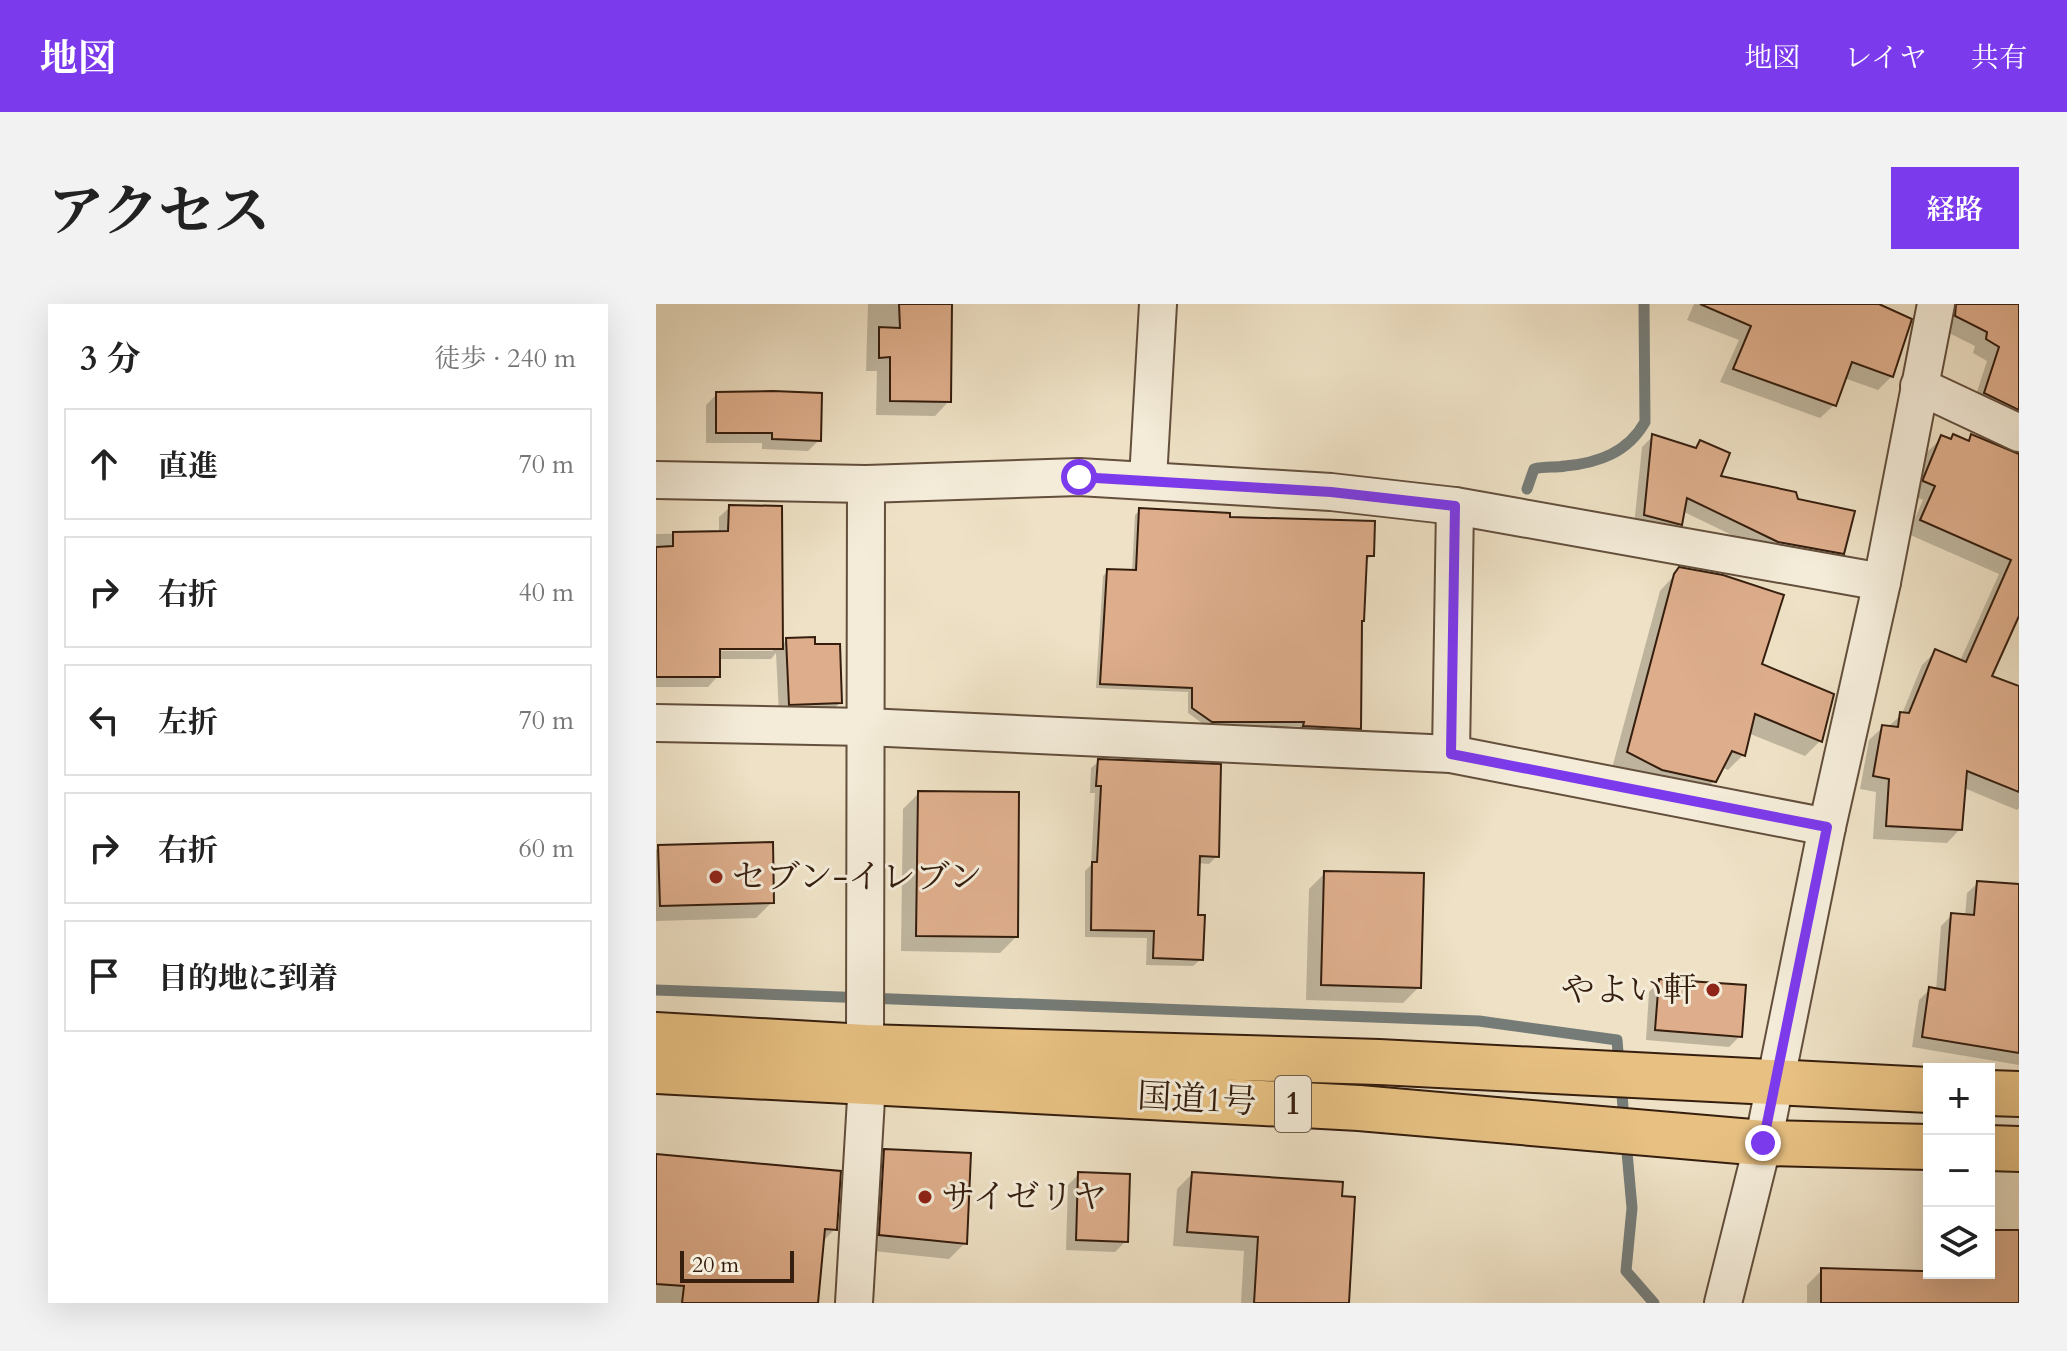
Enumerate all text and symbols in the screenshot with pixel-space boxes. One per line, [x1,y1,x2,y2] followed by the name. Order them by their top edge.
[40,33,116,85] text: 地図
[1744,39,1800,77] text: 地図
[1844,39,1927,77] text: レイヤ
[1971,39,2027,77] text: 共有
[1891,167,2019,249] button: 経路
[48,175,270,250] text: アクセス
[80,336,141,382] text: 3 分
[435,341,576,376] text: 徒歩 · 240 m
[82,442,126,486] icon: ahead
[158,446,218,487] text: 直進
[518,447,574,482] text: 70 m
[1061,459,1097,495] route start
[82,570,126,614] icon: right
[158,574,218,615] text: 右折
[518,575,574,610] text: 40 m
[82,698,126,742] icon: left
[158,702,218,743] text: 左折
[518,703,574,738] text: 70 m
[82,826,126,870] icon: right
[158,830,218,871] text: 右折
[518,831,574,866] text: 60 m
[732,854,982,900] place label: セブン-イレブン
[707,868,725,886] marker: セブン-イレブン
[82,954,126,998] icon: arrive
[158,958,338,999] text: 目的地に到着
[1561,967,1697,1013] place label: やよい軒
[1704,981,1722,999] marker: やよい軒
[1923,1063,1995,1279] map controls
[1923,1063,1995,1135] button: +
[1136,1073,1258,1125] street label: 国道1号
[1275,1076,1311,1132] road number: 1
[1745,1125,1781,1161] route end
[1923,1135,1995,1207] button: −
[941,1174,1107,1220] place label: サイゼリヤ
[916,1188,934,1206] marker: サイゼリヤ
[1923,1207,1995,1279] button: layers
[680,1247,794,1283] scale bar
[692,1250,739,1280] text: 20 m

